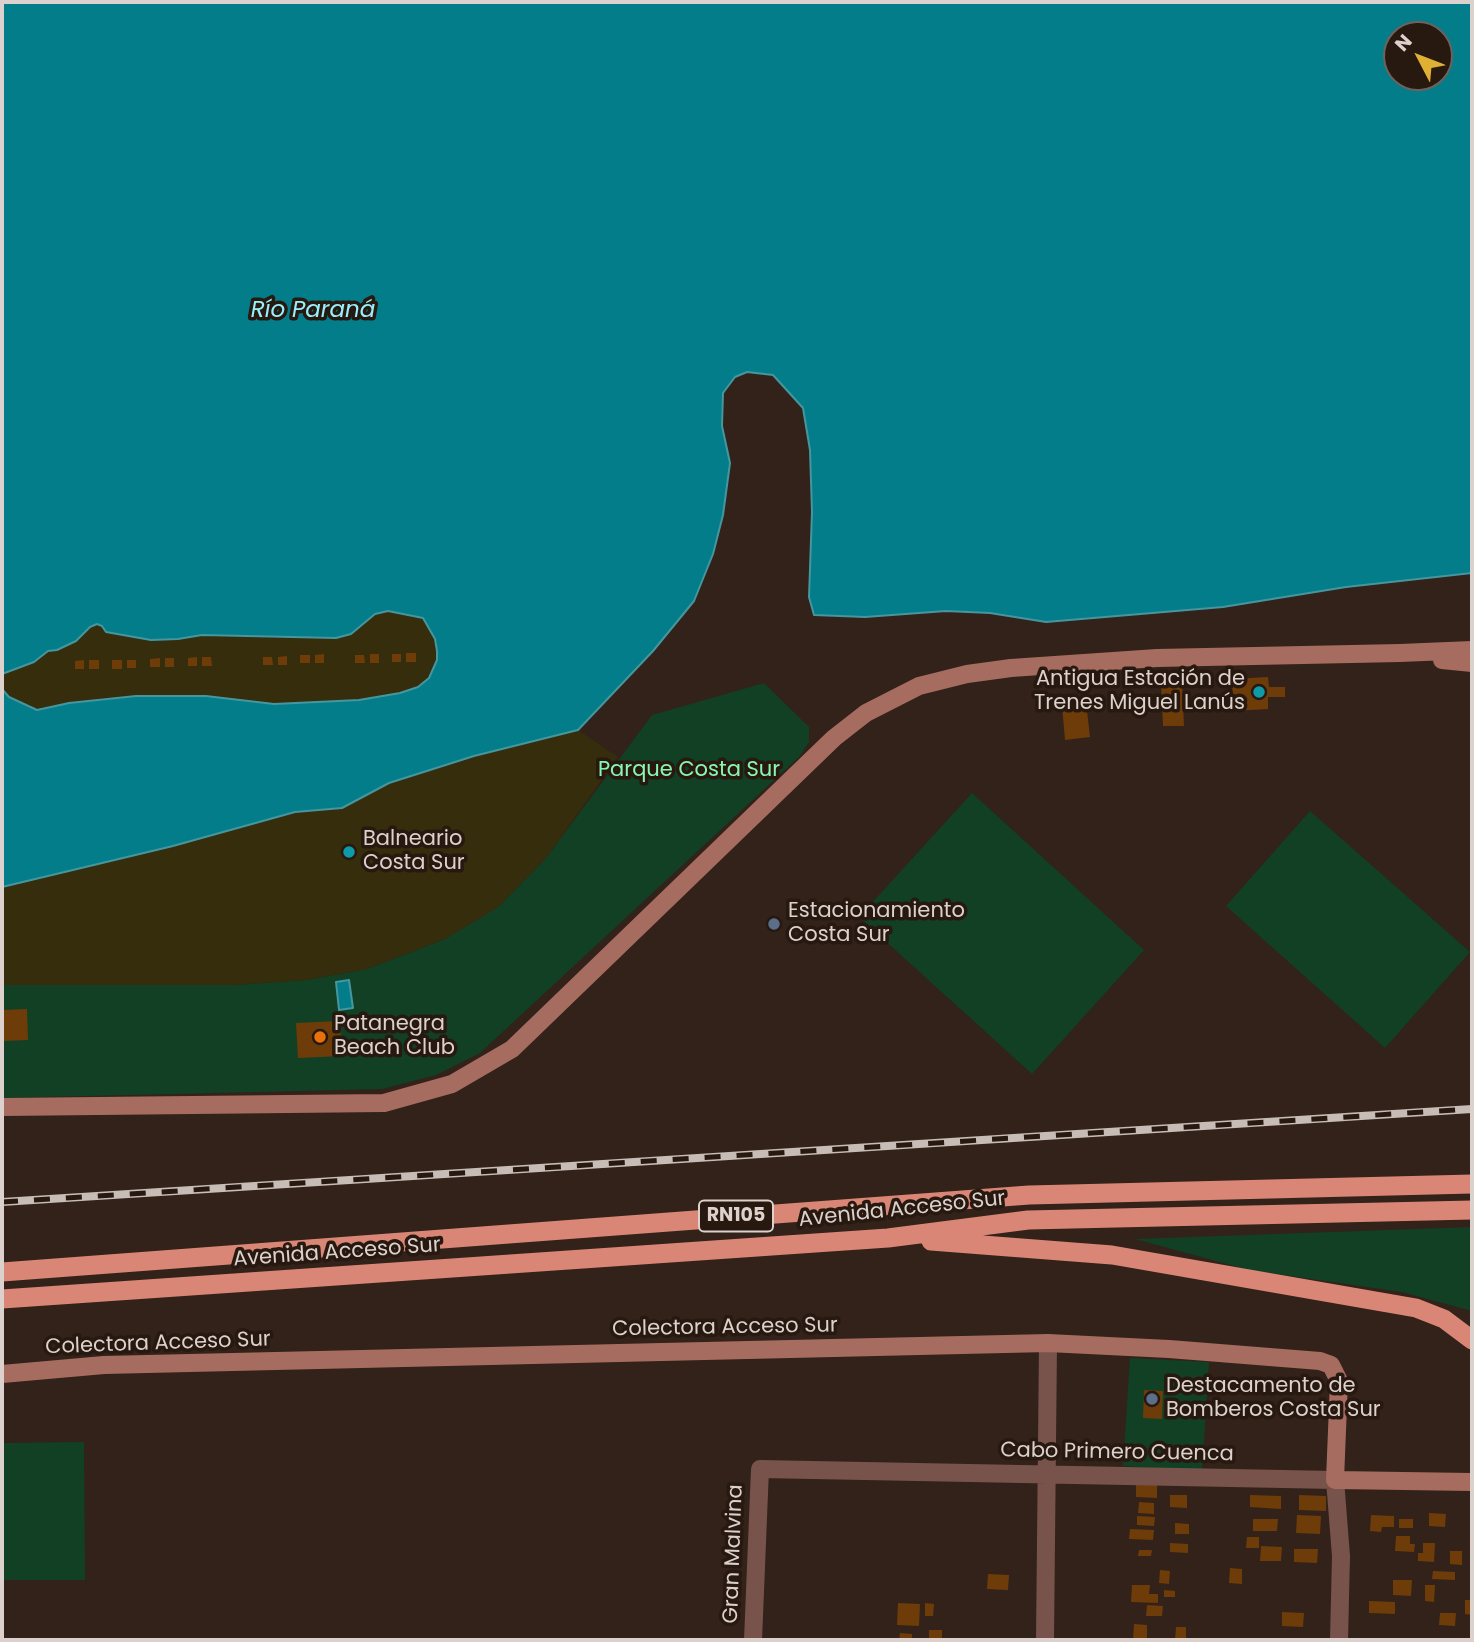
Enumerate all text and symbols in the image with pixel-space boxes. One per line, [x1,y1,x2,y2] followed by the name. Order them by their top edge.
[1383,21,1453,91] north arrow
[1389,29,1418,57] text: N
[251,297,375,325] water label: Río Paraná
[1034,667,1245,717] place label: Antigua Estación de Trenes Miguel Lanús
[1251,684,1267,700] marker: Antigua Estación de Trenes Miguel Lanús
[598,758,780,784] park label: Parque Costa Sur
[363,827,465,877] place label: Balneario Costa Sur
[341,844,357,860] marker: Balneario Costa Sur
[788,899,965,949] place label: Estacionamiento Costa Sur
[766,916,782,932] marker: Estacionamiento Costa Sur
[334,1012,455,1062] place label: Patanegra Beach Club
[312,1029,328,1045] marker: Patanegra Beach Club
[797,1187,1007,1233] street label: Avenida Acceso Sur
[699,1200,773,1232] road number: RN105
[232,1233,442,1273] street label: Avenida Acceso Sur
[612,1313,838,1343] street label: Colectora Acceso Sur
[45,1327,271,1361] street label: Colectora Acceso Sur
[1166,1374,1381,1424] place label: Destacamento de Bomberos Costa Sur
[1144,1391,1160,1407] marker: Destacamento de Bomberos Costa Sur
[1000,1438,1234,1468] street label: Cabo Primero Cuenca
[719,1484,749,1624] street label: Gran Malvina

